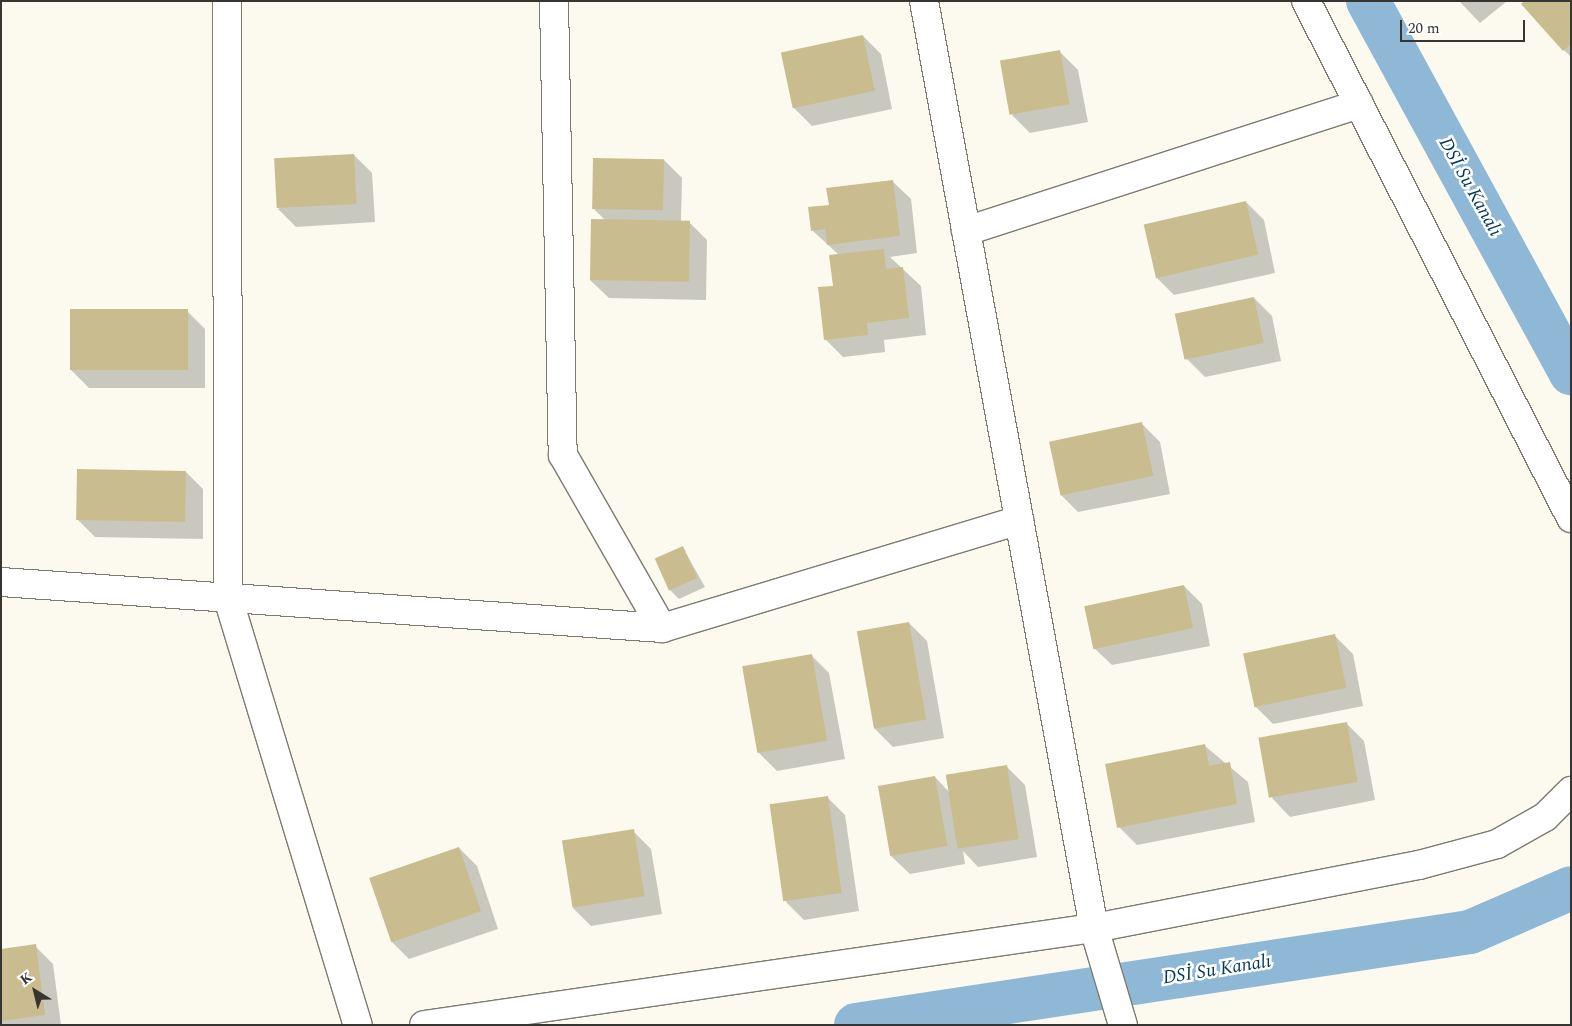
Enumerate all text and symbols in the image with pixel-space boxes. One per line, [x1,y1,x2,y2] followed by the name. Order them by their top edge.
[1402,10,1527,42] scale bar
[1408,17,1440,40] text: 20 m
[1433,134,1507,240] water label: DSİ Su Kanalı
[1161,950,1273,990] water label: DSİ Su Kanalı
[10,966,60,1016] north arrow
[15,967,36,990] text: K

